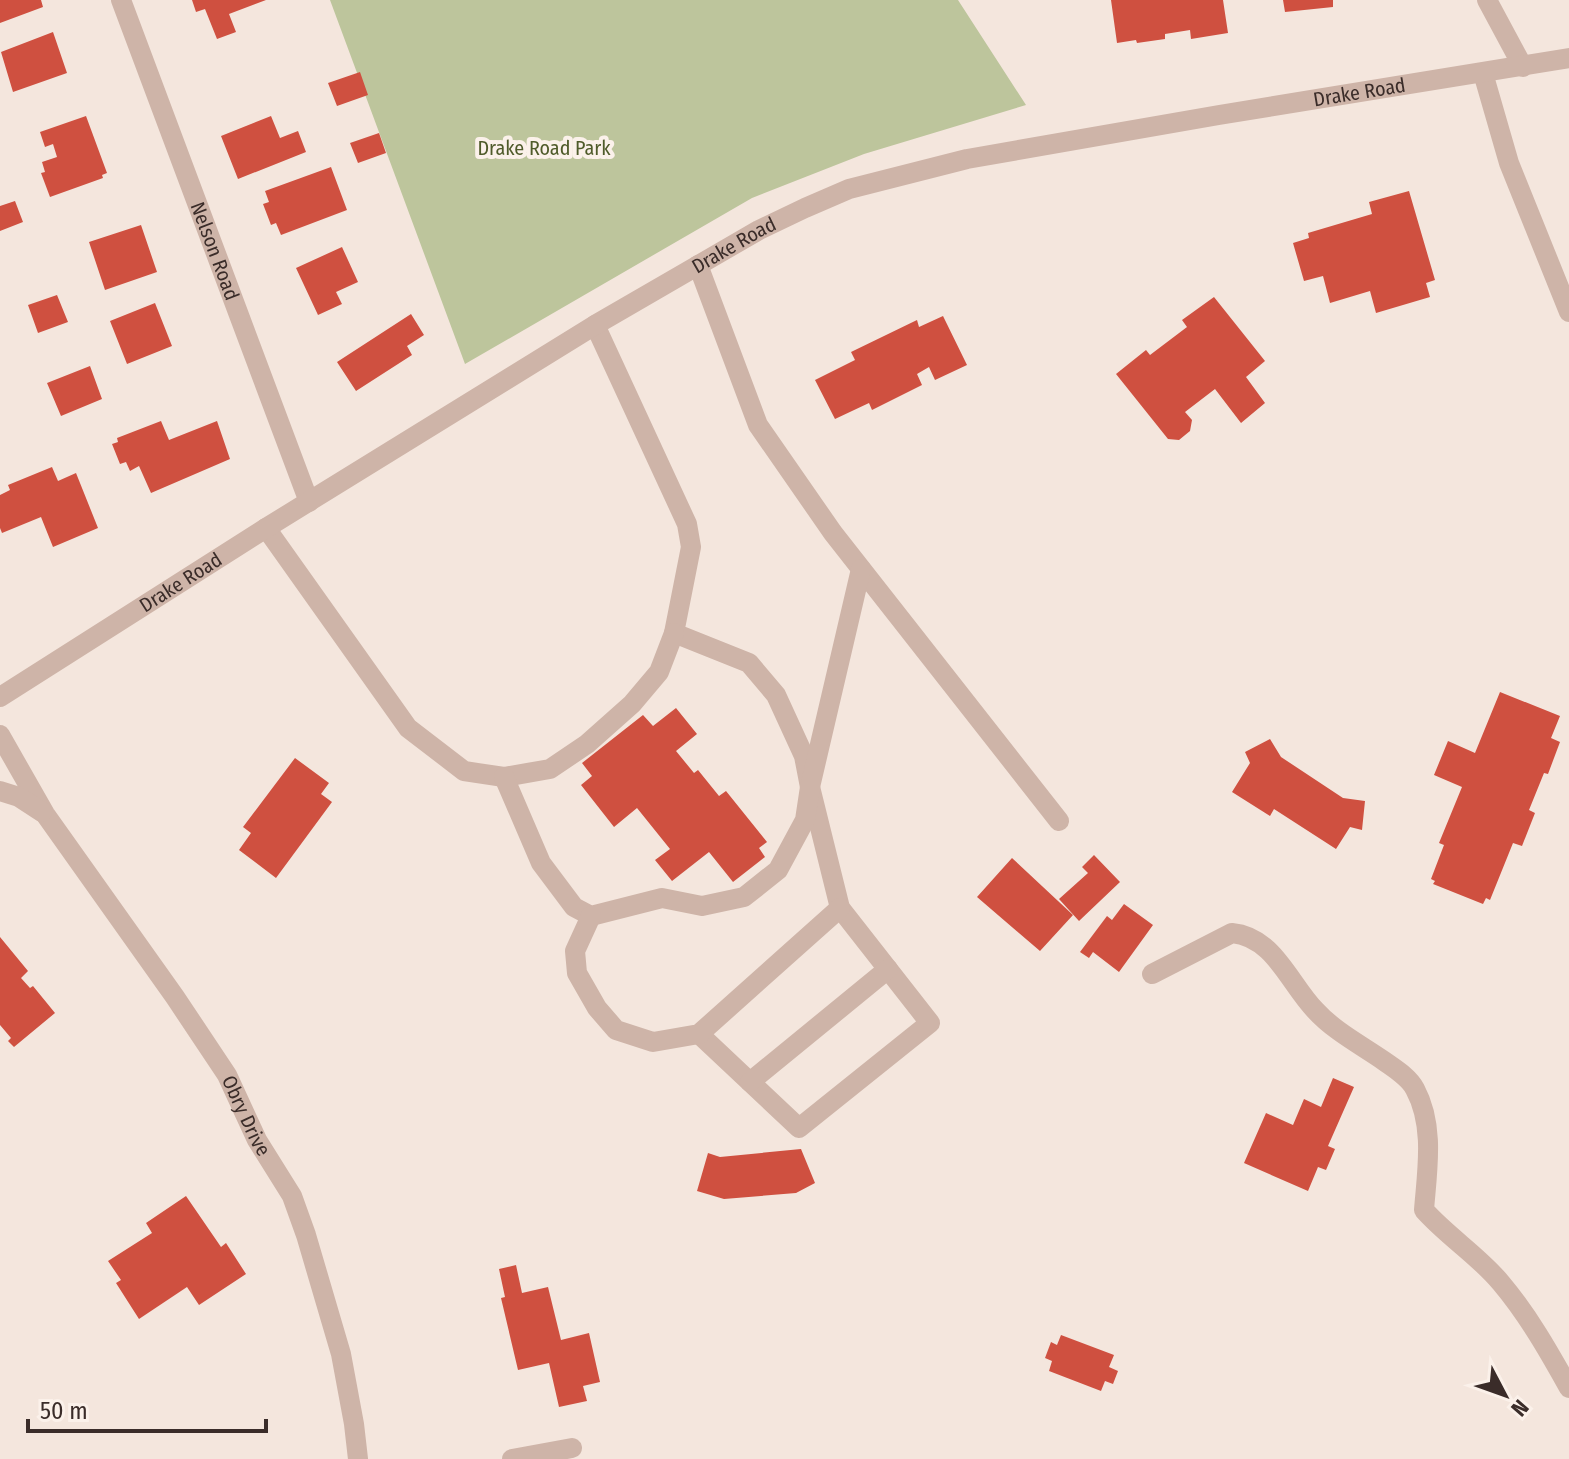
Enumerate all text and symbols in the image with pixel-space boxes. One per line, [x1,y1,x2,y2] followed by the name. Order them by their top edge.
[1312,73,1407,111] street label: Drake Road
[477,136,611,160] park label: Drake Road Park
[186,198,244,303] street label: Nelson Road
[687,212,780,278] street label: Drake Road
[135,547,226,617] street label: Drake Road
[217,1072,276,1160] street label: Obry Drive
[1465,1355,1545,1435] north arrow
[28,1383,266,1433] scale bar
[1505,1394,1534,1422] text: N
[40,1397,88,1425] text: 50 m

